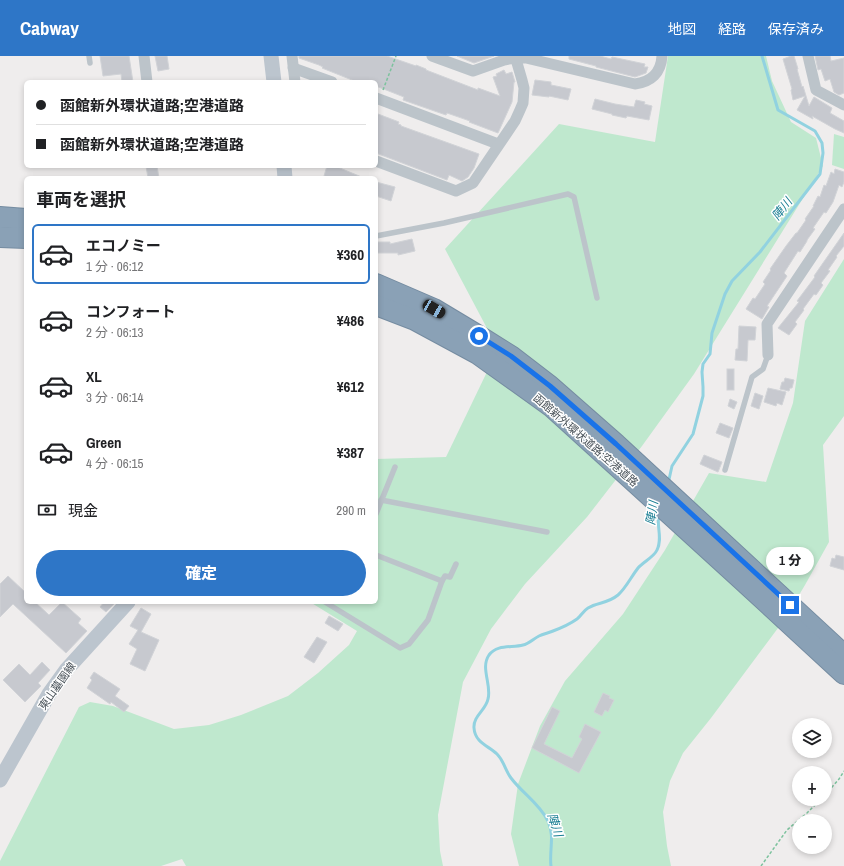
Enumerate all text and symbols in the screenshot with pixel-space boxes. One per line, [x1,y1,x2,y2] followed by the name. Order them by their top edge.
[20,15,79,41] text: Cabway
[668,20,696,38] text: 地図
[718,20,746,38] text: 経路
[768,20,824,38] text: 保存済み
[60,95,244,116] text: 函館新外環状道路;空港道路
[60,134,244,155] text: 函館新外環状道路;空港道路
[36,187,126,212] text: 車両を選択
[768,193,797,223] water label: 陣川
[86,235,161,256] text: エコノミー
[38,236,74,272] icon: car
[337,244,364,265] text: ¥360
[86,258,143,275] text: 1 分 · 06:12
[421,298,447,320] car
[86,301,176,322] text: コンフォート
[38,302,74,338] icon: car
[337,310,364,331] text: ¥486
[86,324,143,341] text: 2 分 · 06:13
[470,327,488,345] route start
[86,366,102,387] text: XL
[38,368,74,404] icon: car
[337,376,364,397] text: ¥612
[86,389,143,406] text: 3 分 · 06:14
[531,391,641,489] street label: 函館新外環状道路;空港道路
[86,432,122,453] text: Green
[38,434,74,470] icon: car
[337,442,364,463] text: ¥387
[86,455,143,472] text: 4 分 · 06:15
[642,498,662,526] water label: 陣川
[36,499,58,521] icon: cash
[68,500,98,521] text: 現金
[336,502,366,519] text: 290 m
[766,547,814,575] callout: 1 分
[36,550,366,596] button: 確定
[779,552,801,569] text: 1 分
[781,596,799,614] route end
[35,659,79,713] street label: 東山墓園線
[792,718,832,854] map controls
[792,718,832,758] button: layers
[792,766,832,806] button: +
[544,811,567,841] water label: 陣川
[792,814,832,854] button: −

